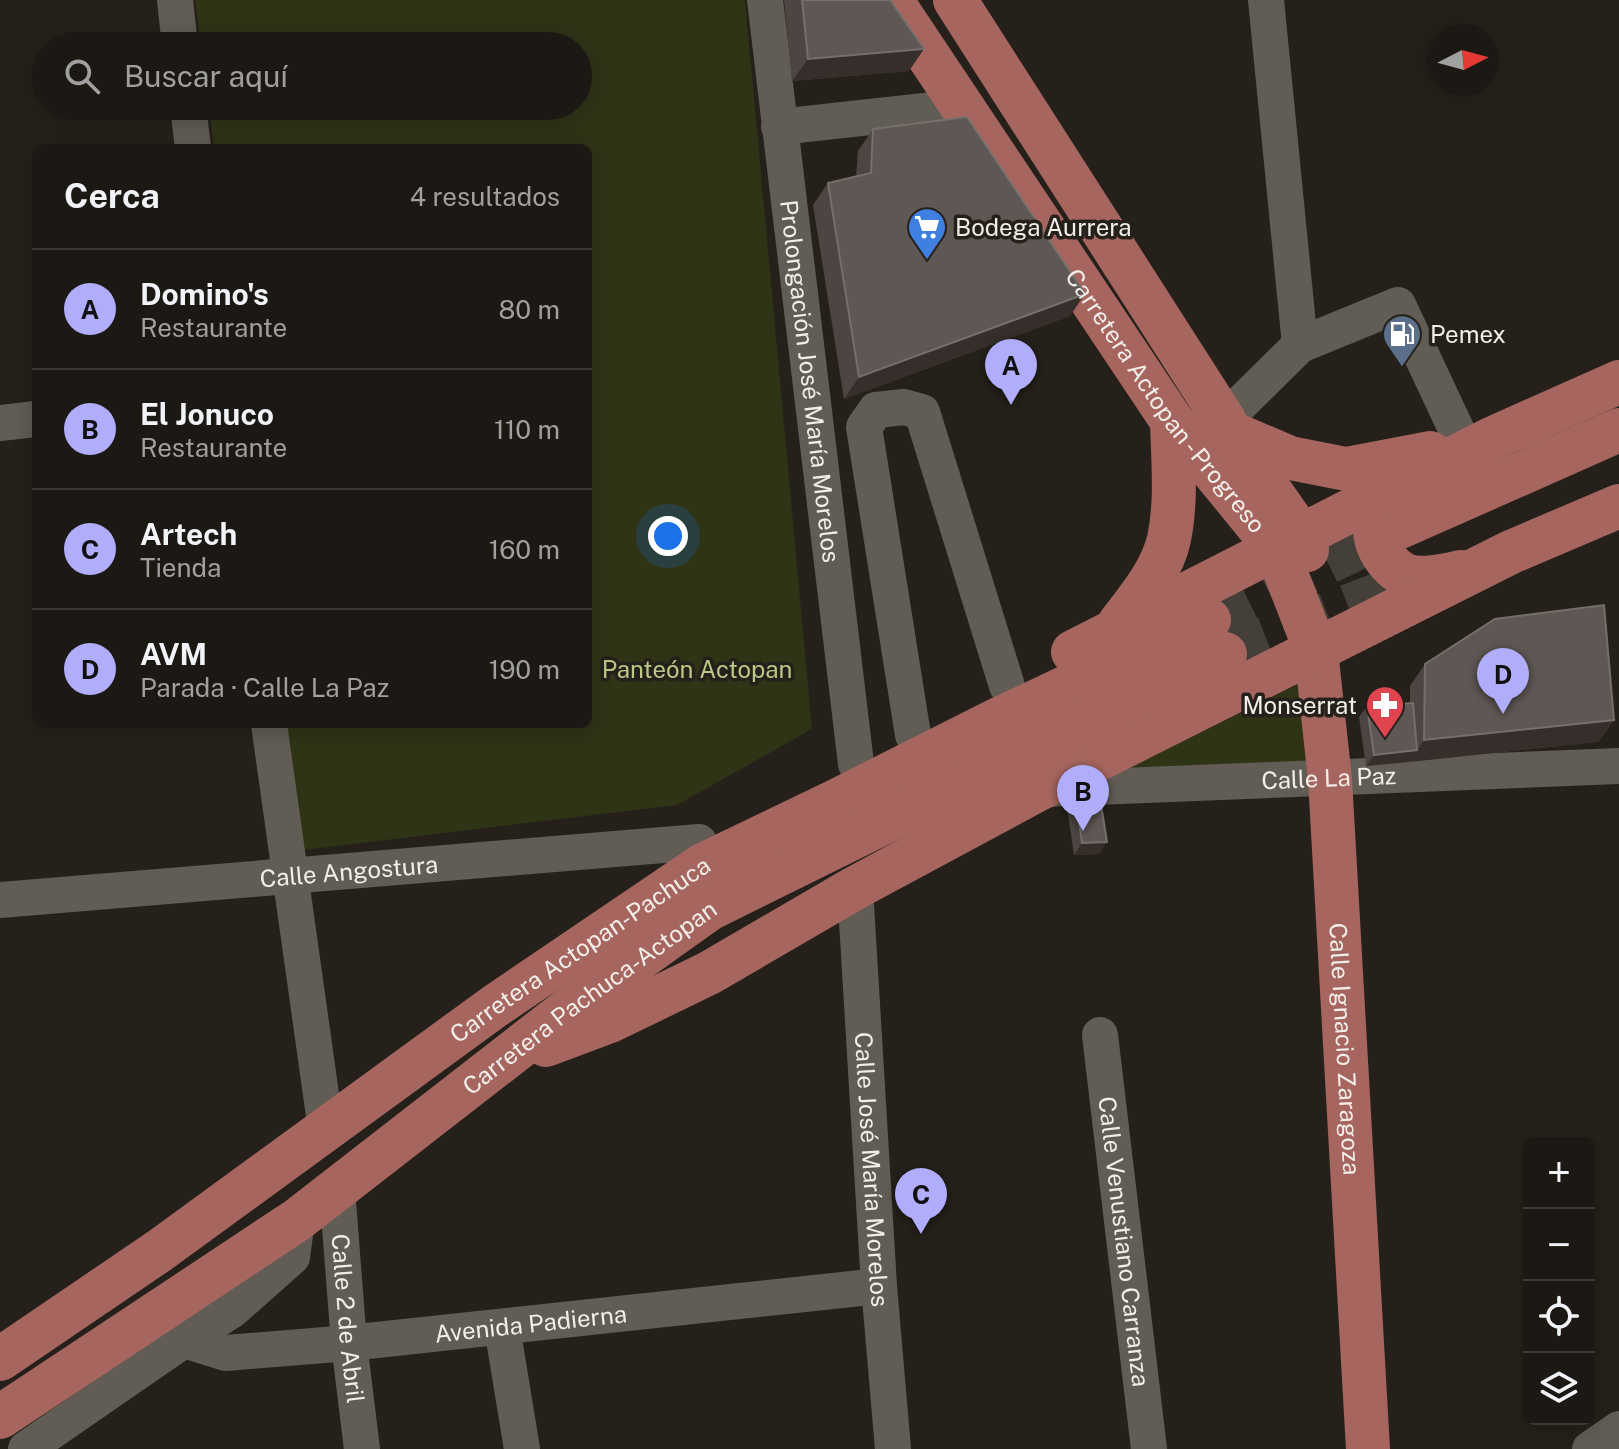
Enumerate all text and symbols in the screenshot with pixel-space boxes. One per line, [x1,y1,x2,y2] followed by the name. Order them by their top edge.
[1427,24,1499,96] north arrow
[32,32,592,120] search box
[60,54,104,98] icon: search
[124,58,288,94] text: Buscar aquí
[64,176,160,216] text: Cerca
[410,181,560,212] text: 4 resultados
[775,198,846,564] street label: Prolongación José María Morelos
[906,206,948,261] supermarket icon: Bodega Aurrera
[955,213,1132,241] place label: Bodega Aurrera
[1060,263,1272,538] street label: Carretera Actopan - Progreso
[140,276,269,312] text: Domino's
[81,294,99,325] text: A
[499,294,560,325] text: 80 m
[140,312,287,343] text: Restaurante
[1381,313,1423,368] fuel station icon: Pemex
[1430,320,1506,348] place label: Pemex
[985,339,1037,405] pin: A
[140,396,274,432] text: El Jonuco
[81,414,99,445] text: B
[494,414,560,445] text: 110 m
[140,432,287,463] text: Restaurante
[140,516,237,552] text: Artech
[648,516,688,556] your location
[81,534,99,565] text: C
[489,534,560,565] text: 160 m
[140,552,221,583] text: Tienda
[140,636,207,672] text: AVM
[1477,648,1529,714] pin: D
[81,654,99,685] text: D
[489,654,560,685] text: 190 m
[602,655,792,683] park label: Panteón Actopan
[140,672,389,703] text: Parada · Calle La Paz
[1364,684,1406,739] pharmacy icon: Monserrat
[1242,691,1357,719] place label: Monserrat
[1261,761,1397,794] street label: Calle La Paz
[1057,765,1109,831] pin: B
[258,850,439,892] street label: Calle Angostura
[444,850,715,1048] street label: Carretera Actopan-Pachuca
[457,894,722,1100] street label: Carretera Pachuca-Actopan
[1324,922,1366,1176] street label: Calle Ignacio Zaragoza
[850,1031,895,1308] street label: Calle José María Morelos
[1093,1095,1156,1388] street label: Calle Venustiano Carranza
[1523,1137,1595,1425] map controls
[1523,1137,1595,1209] button: +
[895,1168,947,1234] pin: C
[1523,1209,1595,1281] button: −
[327,1233,370,1405] street label: Calle 2 de Abril
[1523,1281,1595,1353] button: locate
[433,1299,628,1348] street label: Avenida Padierna
[1523,1353,1595,1425] button: layers

